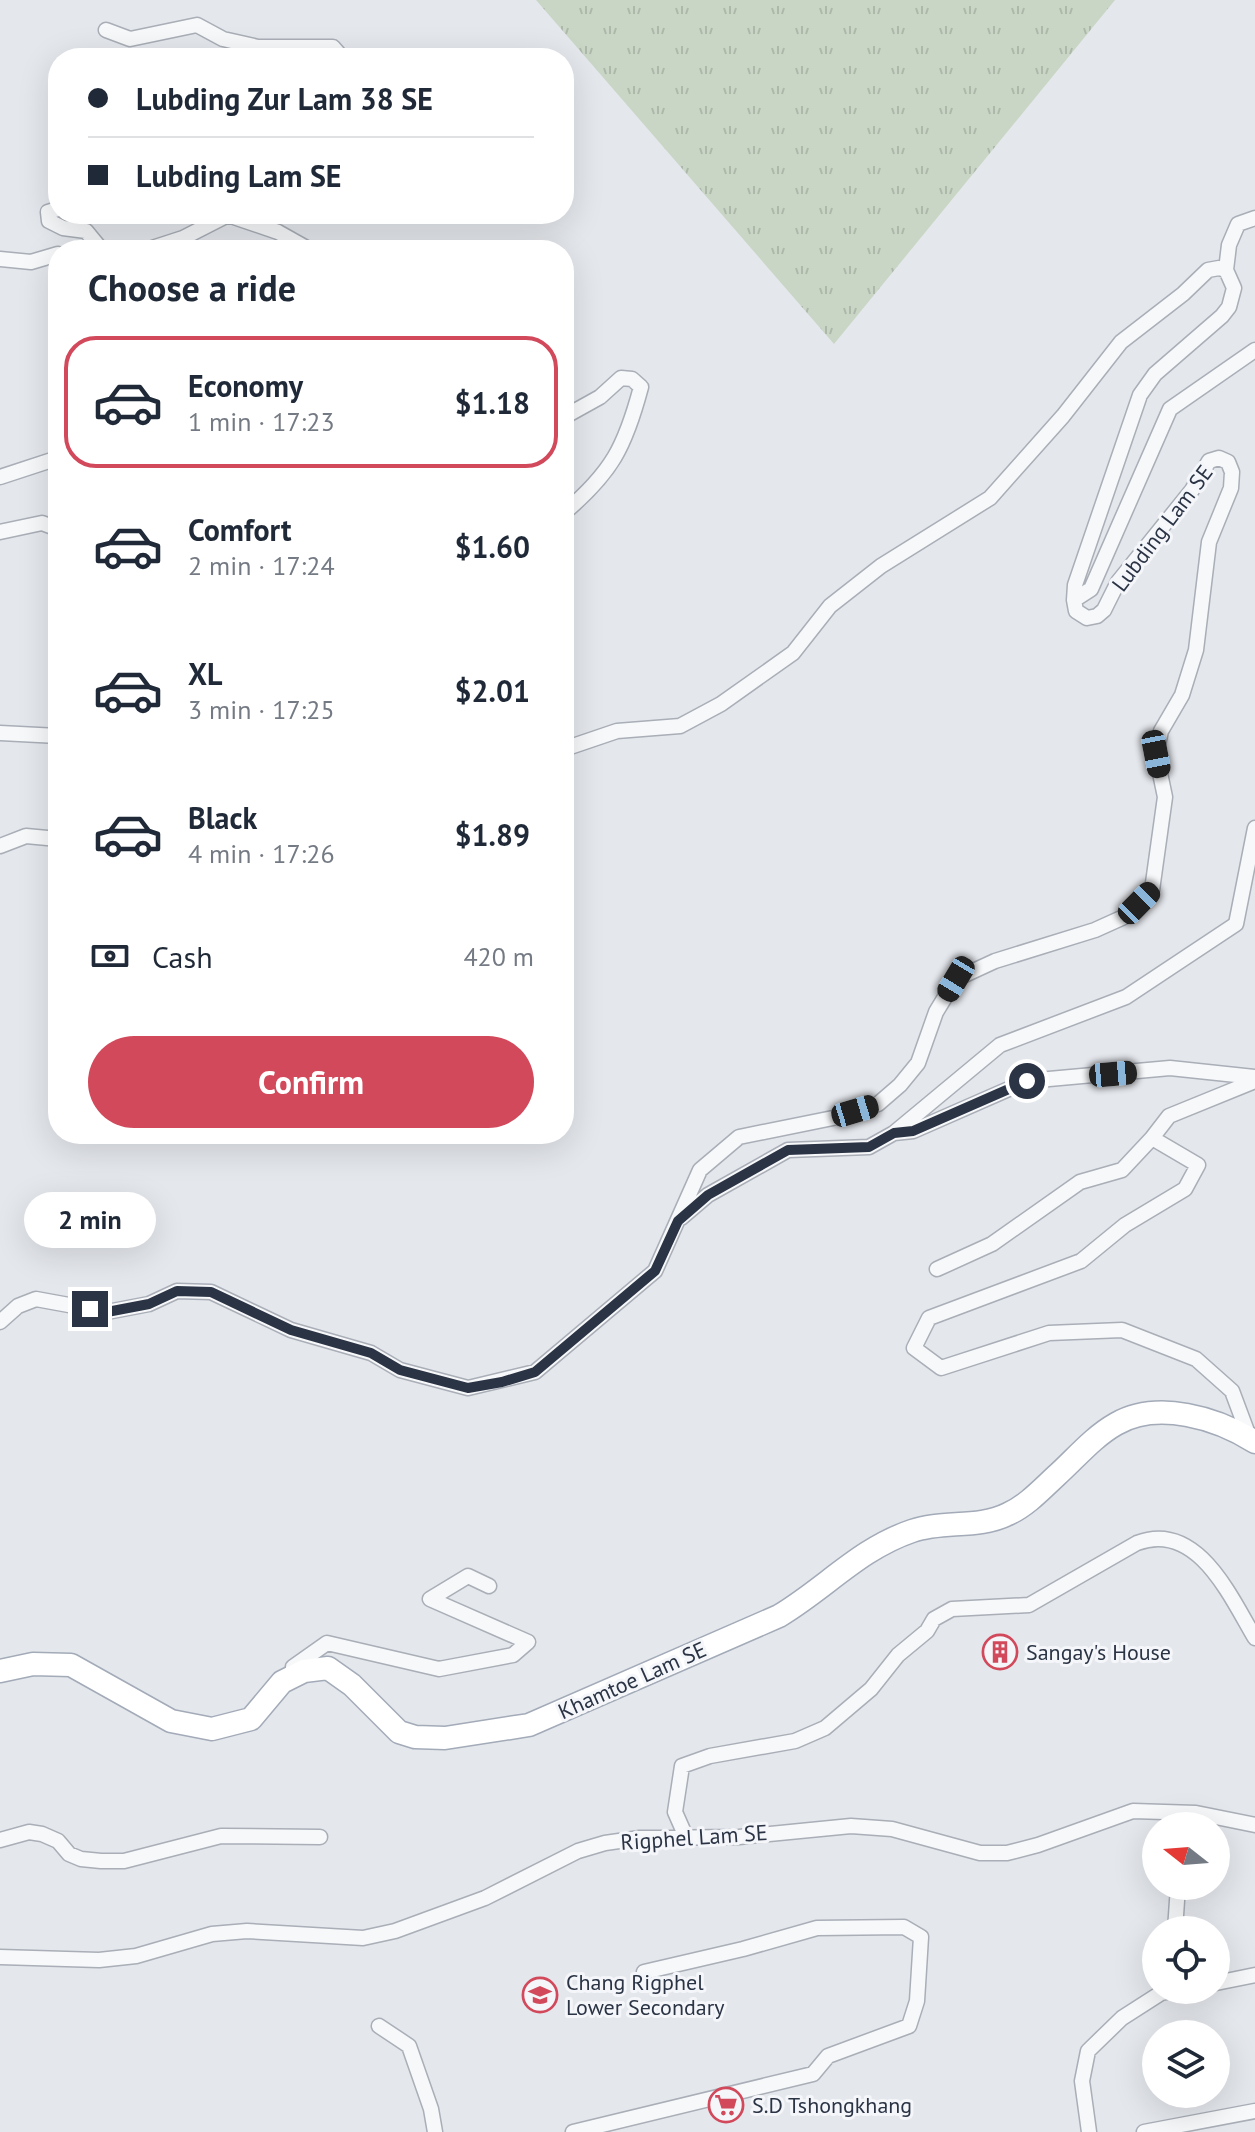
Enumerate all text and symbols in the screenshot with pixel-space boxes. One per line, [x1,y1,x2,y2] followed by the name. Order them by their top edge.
[136,79,433,118] text: Lubding Zur Lam 38 SE
[136,156,342,195] text: Lubding Lam SE
[88,264,296,311] text: Choose a ride
[92,366,164,438] icon: car
[188,366,303,405] text: Economy
[455,383,530,422] text: $1.18
[188,405,335,438] text: 1 min · 17:23
[1105,459,1219,597] street label: Lubding Lam SE
[92,510,164,582] icon: car
[188,510,291,549] text: Comfort
[455,527,530,566] text: $1.60
[188,549,335,582] text: 2 min · 17:24
[92,654,164,726] icon: car
[188,654,222,693] text: XL
[455,671,530,710] text: $2.01
[188,693,335,726] text: 3 min · 17:25
[1140,728,1172,780] car
[92,798,164,870] icon: car
[188,798,257,837] text: Black
[455,815,530,854] text: $1.89
[188,837,335,870] text: 4 min · 17:26
[1114,878,1164,928] car
[88,934,132,978] icon: cash
[152,937,213,976] text: Cash
[463,940,534,973] text: 420 m
[933,952,979,1006] car
[88,1036,534,1128] button: Confirm
[1088,1060,1138,1088] car
[1009,1063,1045,1099] route start
[829,1093,881,1129] car
[24,1193,156,1249] callout: 2 min
[58,1203,122,1236] text: 2 min
[72,1291,108,1327] route end
[981,1633,1019,1671] building icon: Sangay's House
[554,1635,710,1725] street label: Khamtoe Lam SE
[1026,1638,1171,1666] place label: Sangay's House
[1142,1812,1230,1900] north arrow
[1142,1812,1230,2108] map controls
[620,1818,768,1856] street label: Rigphel Lam SE
[1142,1916,1230,2004] button: locate
[566,1968,725,2021] place label: Chang Rigphel Lower Secondary
[521,1976,559,2014] school or university icon: Chang Rigphel Lower Secondary
[1142,2020,1230,2108] button: layers
[707,2086,745,2124] supermarket icon: S.D Tshongkhang
[752,2091,912,2119] place label: S.D Tshongkhang

